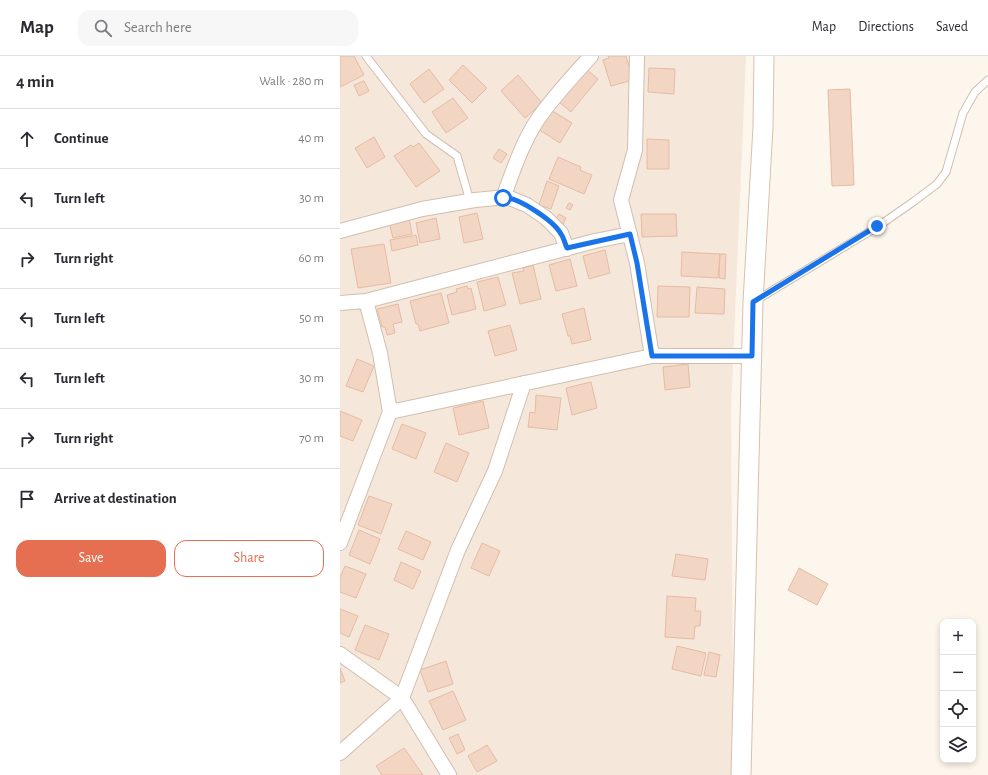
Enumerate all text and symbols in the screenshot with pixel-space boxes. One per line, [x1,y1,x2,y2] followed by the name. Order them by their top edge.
[78,10,358,46] search box
[92,17,114,39] icon: search
[20,18,54,37] text: Map
[124,20,192,35] text: Search here
[812,20,836,34] text: Map
[858,20,914,34] text: Directions
[936,20,968,34] text: Saved
[16,73,54,90] text: 4 min
[259,75,324,88] text: Walk · 280 m
[16,128,38,150] icon: ahead
[54,131,109,146] text: Continue
[298,132,324,145] text: 40 m
[16,188,38,210] icon: left
[494,189,512,207] route start
[54,191,105,206] text: Turn left
[299,192,324,205] text: 30 m
[868,217,886,235] route end
[16,248,38,270] icon: right
[54,251,113,266] text: Turn right
[298,252,324,265] text: 60 m
[16,308,38,330] icon: left
[54,311,105,326] text: Turn left
[299,312,324,325] text: 50 m
[16,368,38,390] icon: left
[54,371,105,386] text: Turn left
[299,372,324,385] text: 30 m
[16,428,38,450] icon: right
[54,431,113,446] text: Turn right
[299,432,324,445] text: 70 m
[16,488,38,510] icon: arrive
[54,491,177,506] text: Arrive at destination
[16,540,166,577] button: Save
[174,540,324,577] button: Share
[940,619,976,763] map controls
[940,619,976,655] button: +
[940,655,976,691] button: −
[940,691,976,727] button: locate
[940,727,976,763] button: layers

